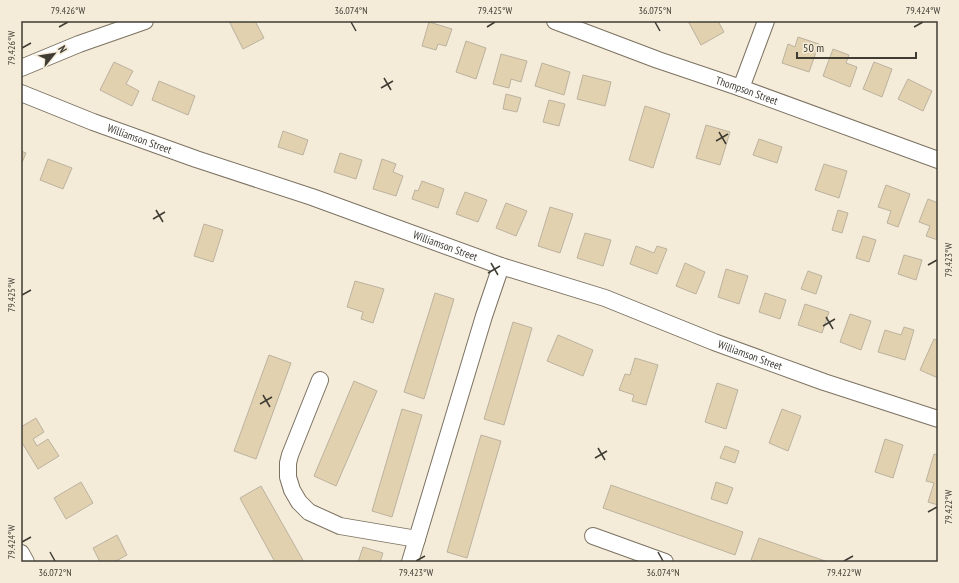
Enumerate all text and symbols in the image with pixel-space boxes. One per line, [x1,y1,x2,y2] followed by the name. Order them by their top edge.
[51,4,85,17] text: 79.426°W
[334,4,368,17] text: 36.074°N
[478,4,512,17] text: 79.425°W
[638,4,672,17] text: 36.075°N
[906,4,940,17] text: 79.424°W
[5,31,18,65] text: 79.426°W
[34,34,74,74] north arrow
[797,34,916,60] scale bar
[803,40,824,55] text: 50 m
[55,43,70,55] text: N
[714,73,780,108] street label: Thompson Street
[105,121,174,157] street label: Williamson Street
[411,228,479,264] street label: Williamson Street
[942,243,955,277] text: 79.423°W
[5,278,18,312] text: 79.425°W
[716,337,784,373] street label: Williamson Street
[942,490,955,524] text: 79.422°W
[5,525,18,559] text: 79.424°W
[38,566,72,579] text: 36.072°N
[399,566,433,579] text: 79.423°W
[646,566,680,579] text: 36.074°N
[827,566,861,579] text: 79.422°W

